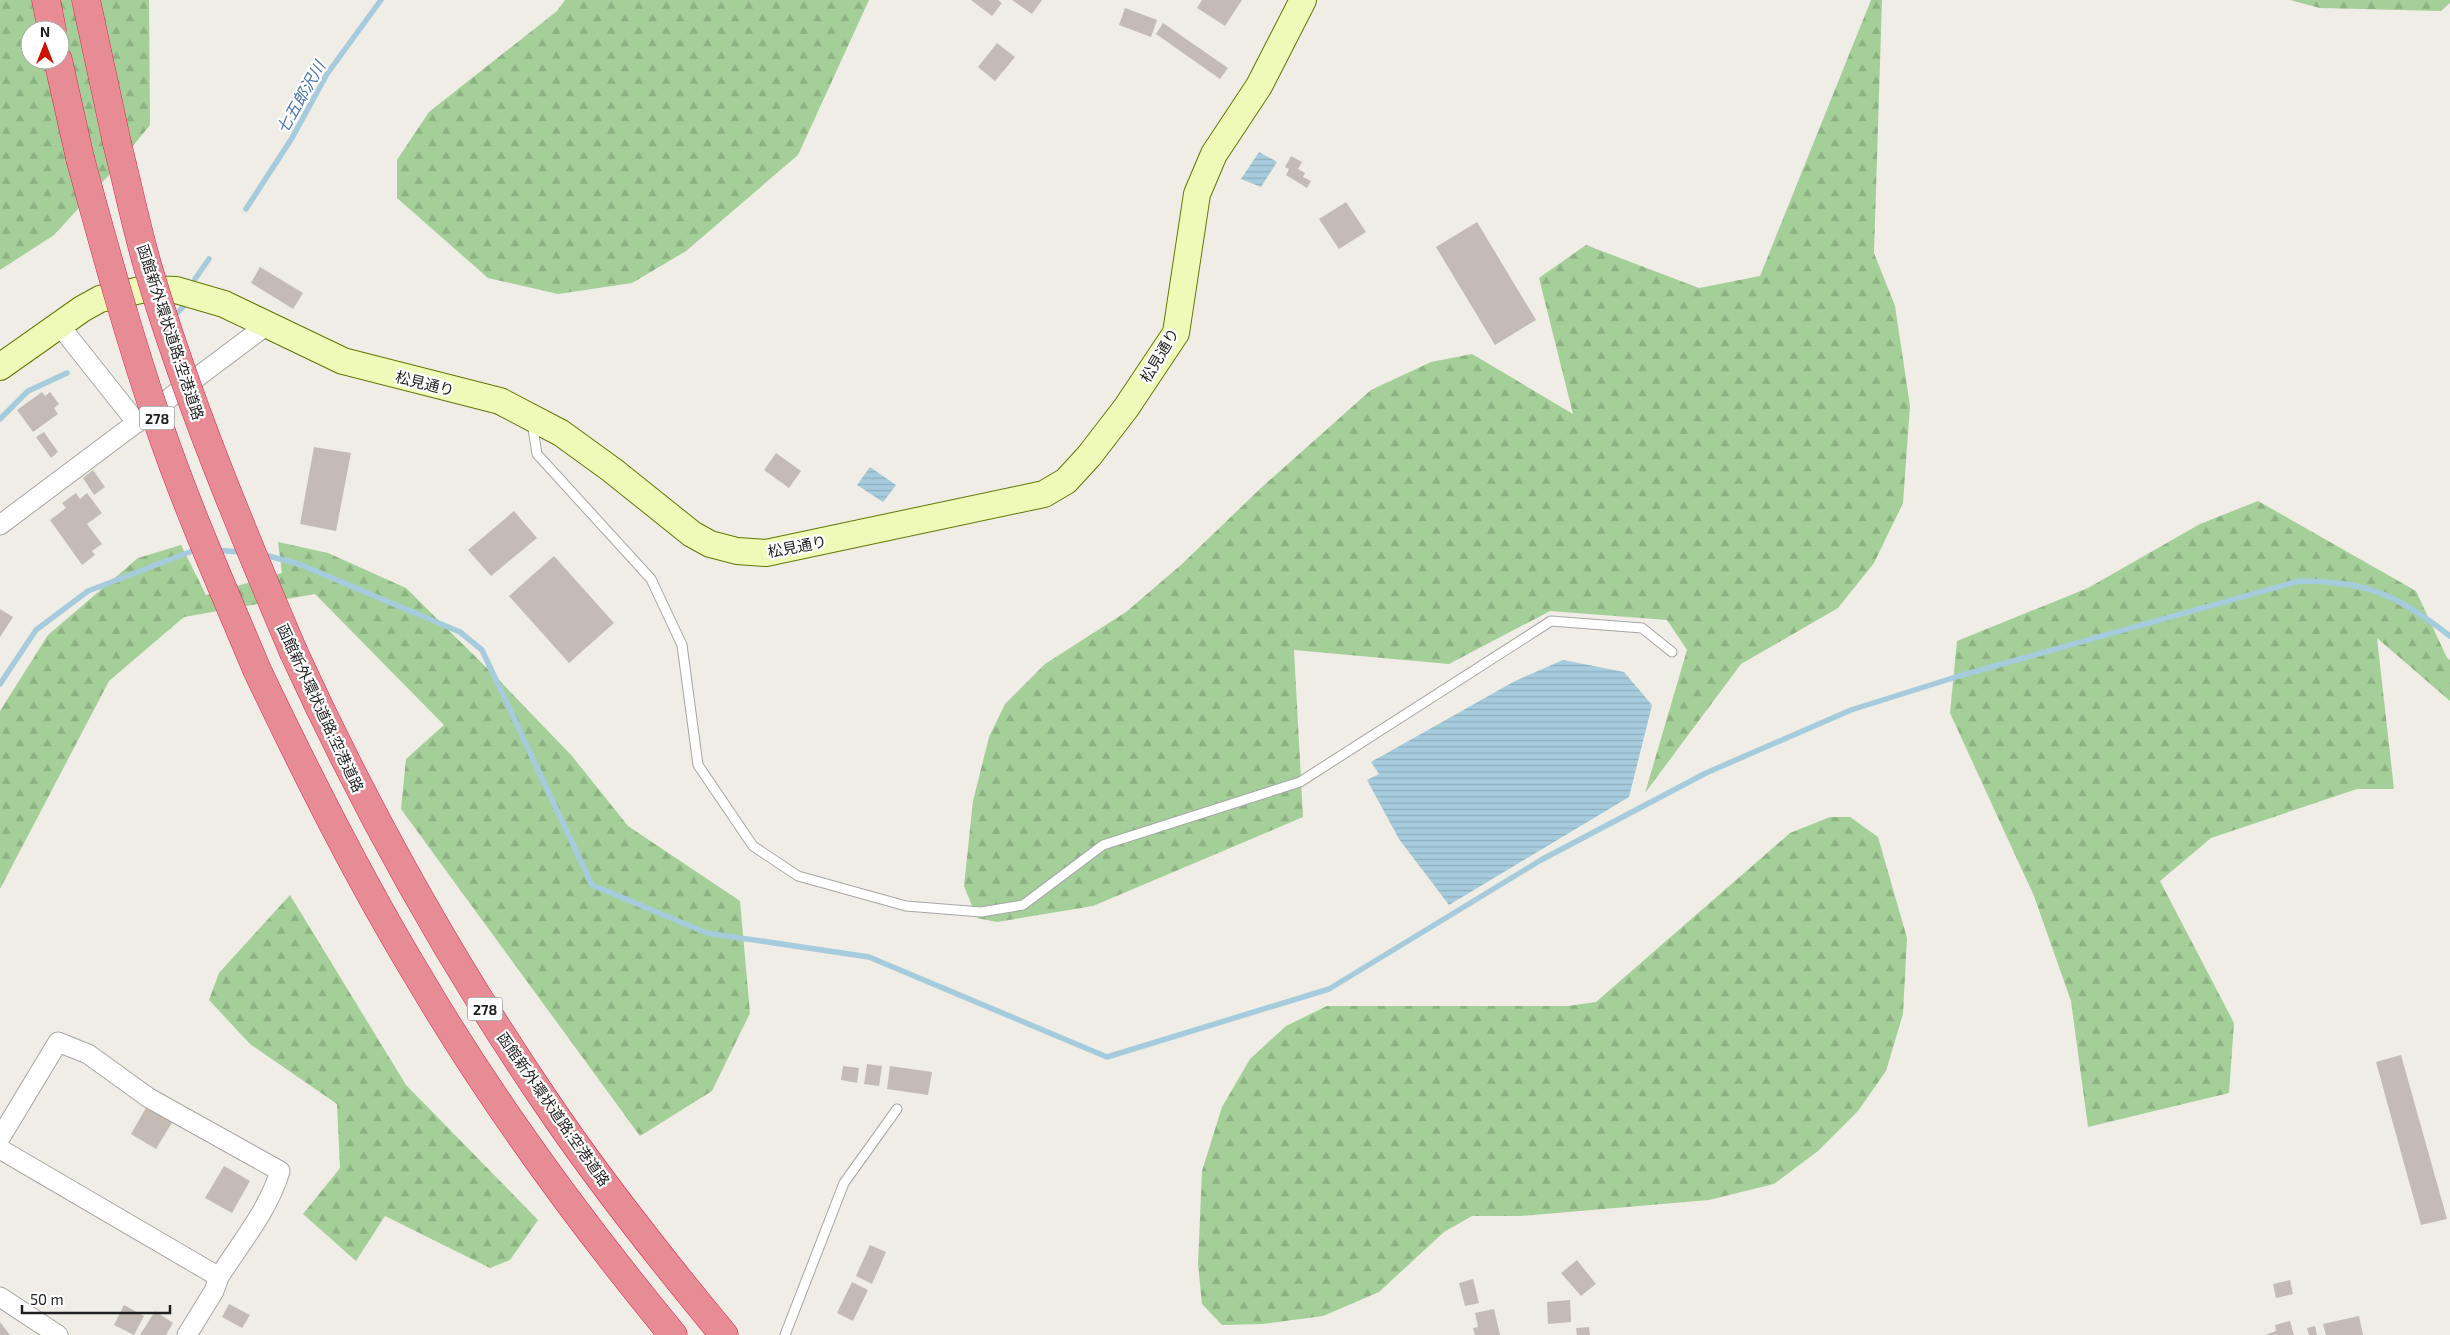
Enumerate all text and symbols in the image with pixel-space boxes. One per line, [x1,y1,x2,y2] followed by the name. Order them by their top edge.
[20,20,70,70] north arrow
[40,23,50,40] text: N
[272,56,329,136] water label: 七五郎沢川
[134,242,208,422] street label: 函館新外環状道路;空港道路
[1136,325,1182,385] street label: 松見通り
[394,367,456,399] street label: 松見通り
[140,406,174,429] road number: 278
[766,531,828,561] street label: 松見通り
[274,621,368,795] street label: 函館新外環状道路;空港道路
[468,998,502,1021] road number: 278
[494,1029,614,1189] street label: 函館新外環状道路;空港道路
[22,1282,170,1314] scale bar
[30,1290,64,1308] text: 50 m

